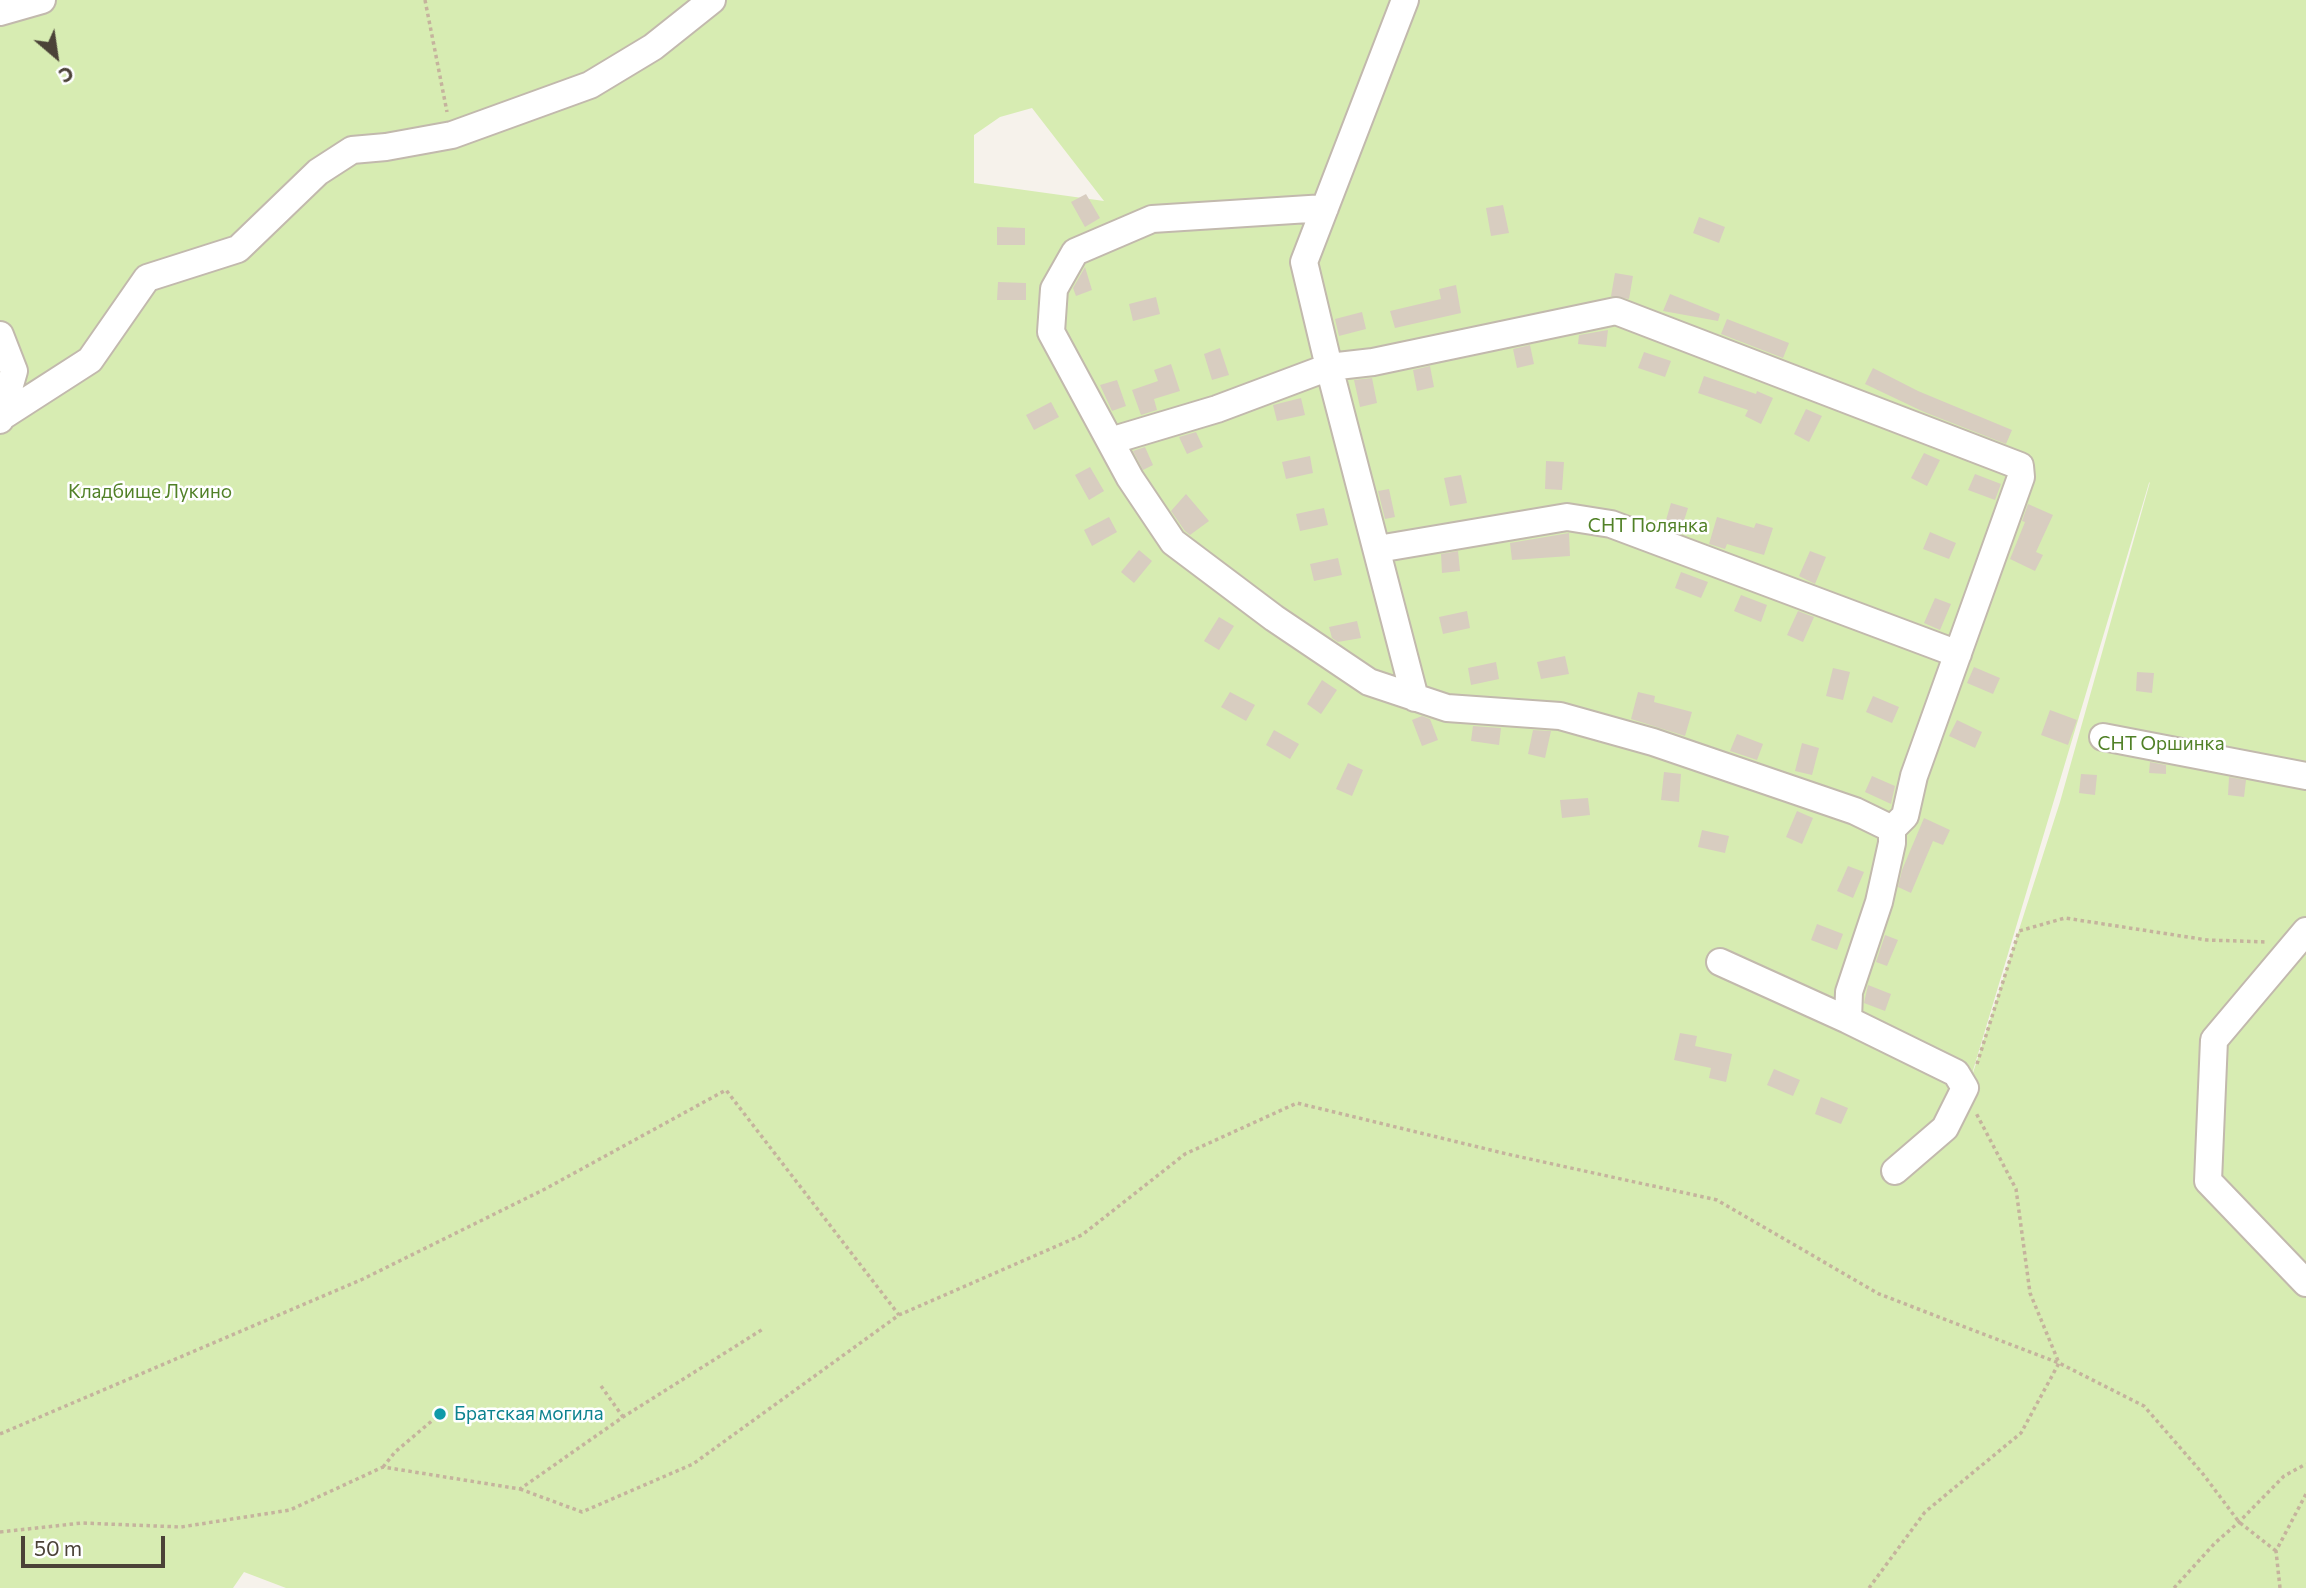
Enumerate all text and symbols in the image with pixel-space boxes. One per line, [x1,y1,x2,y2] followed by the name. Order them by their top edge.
[21,21,91,91] north arrow
[55,62,78,88] text: С
[68,481,232,503] park label: Кладбище Лукино
[1588,515,1708,537] park label: СНТ Полянка
[2097,733,2225,755] park label: СНТ Оршинка
[454,1403,604,1425] place label: Братская могила
[432,1406,448,1422] marker: Братская могила
[24,1522,168,1566] scale bar
[34,1535,82,1560] text: 50 m

